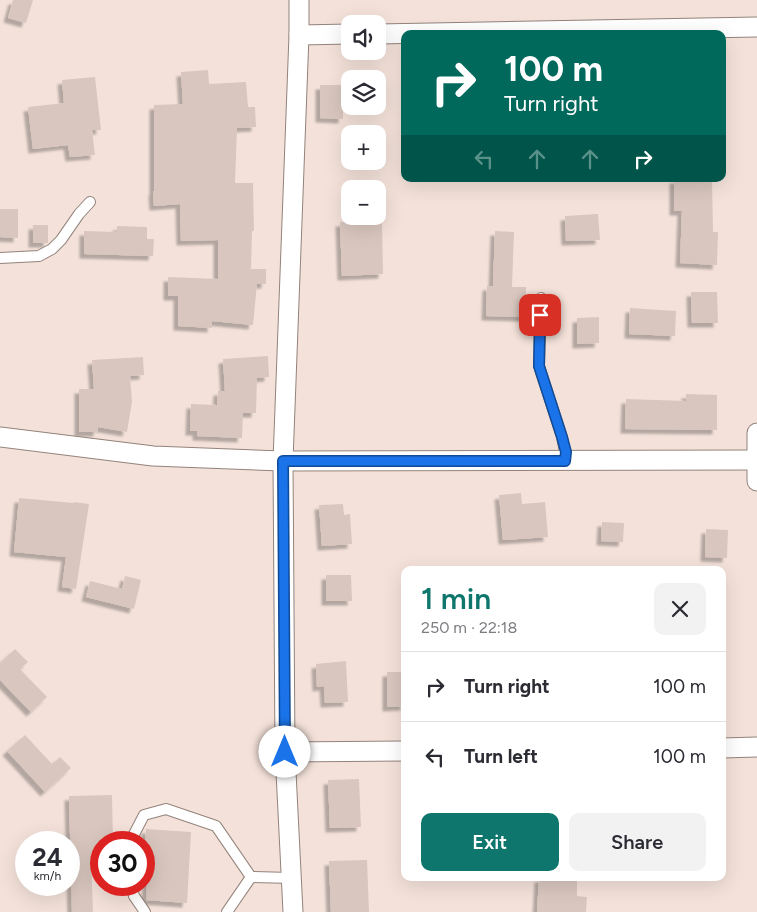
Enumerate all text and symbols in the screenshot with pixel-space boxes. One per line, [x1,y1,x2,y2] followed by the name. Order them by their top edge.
[341,15,386,225] map controls
[341,15,386,60] button: sound
[504,48,603,90] text: 100 m
[421,50,486,115] icon: right
[341,70,386,115] button: layers
[504,90,599,117] text: Turn right
[341,125,386,170] button: +
[470,145,498,173] icon: left
[523,145,551,173] icon: ahead
[576,145,604,173] icon: ahead
[629,145,657,173] icon: right
[341,180,386,225] button: −
[519,294,561,336] pin
[526,301,554,329] icon: arrive
[421,580,491,617] text: 1 min
[654,583,706,635] button: close
[421,618,517,637] text: 250 m · 22:18
[421,673,449,701] icon: right
[464,675,550,698] text: Turn right
[653,675,706,698] text: 100 m
[258,725,310,777] position arrow
[421,743,449,771] icon: left
[464,745,538,768] text: Turn left
[653,745,706,768] text: 100 m
[421,813,559,871] button: Exit
[569,813,706,871] button: Share
[90,831,155,896] speed limit sign: 30
[32,842,63,872] text: 24
[34,869,61,883] text: km/h

